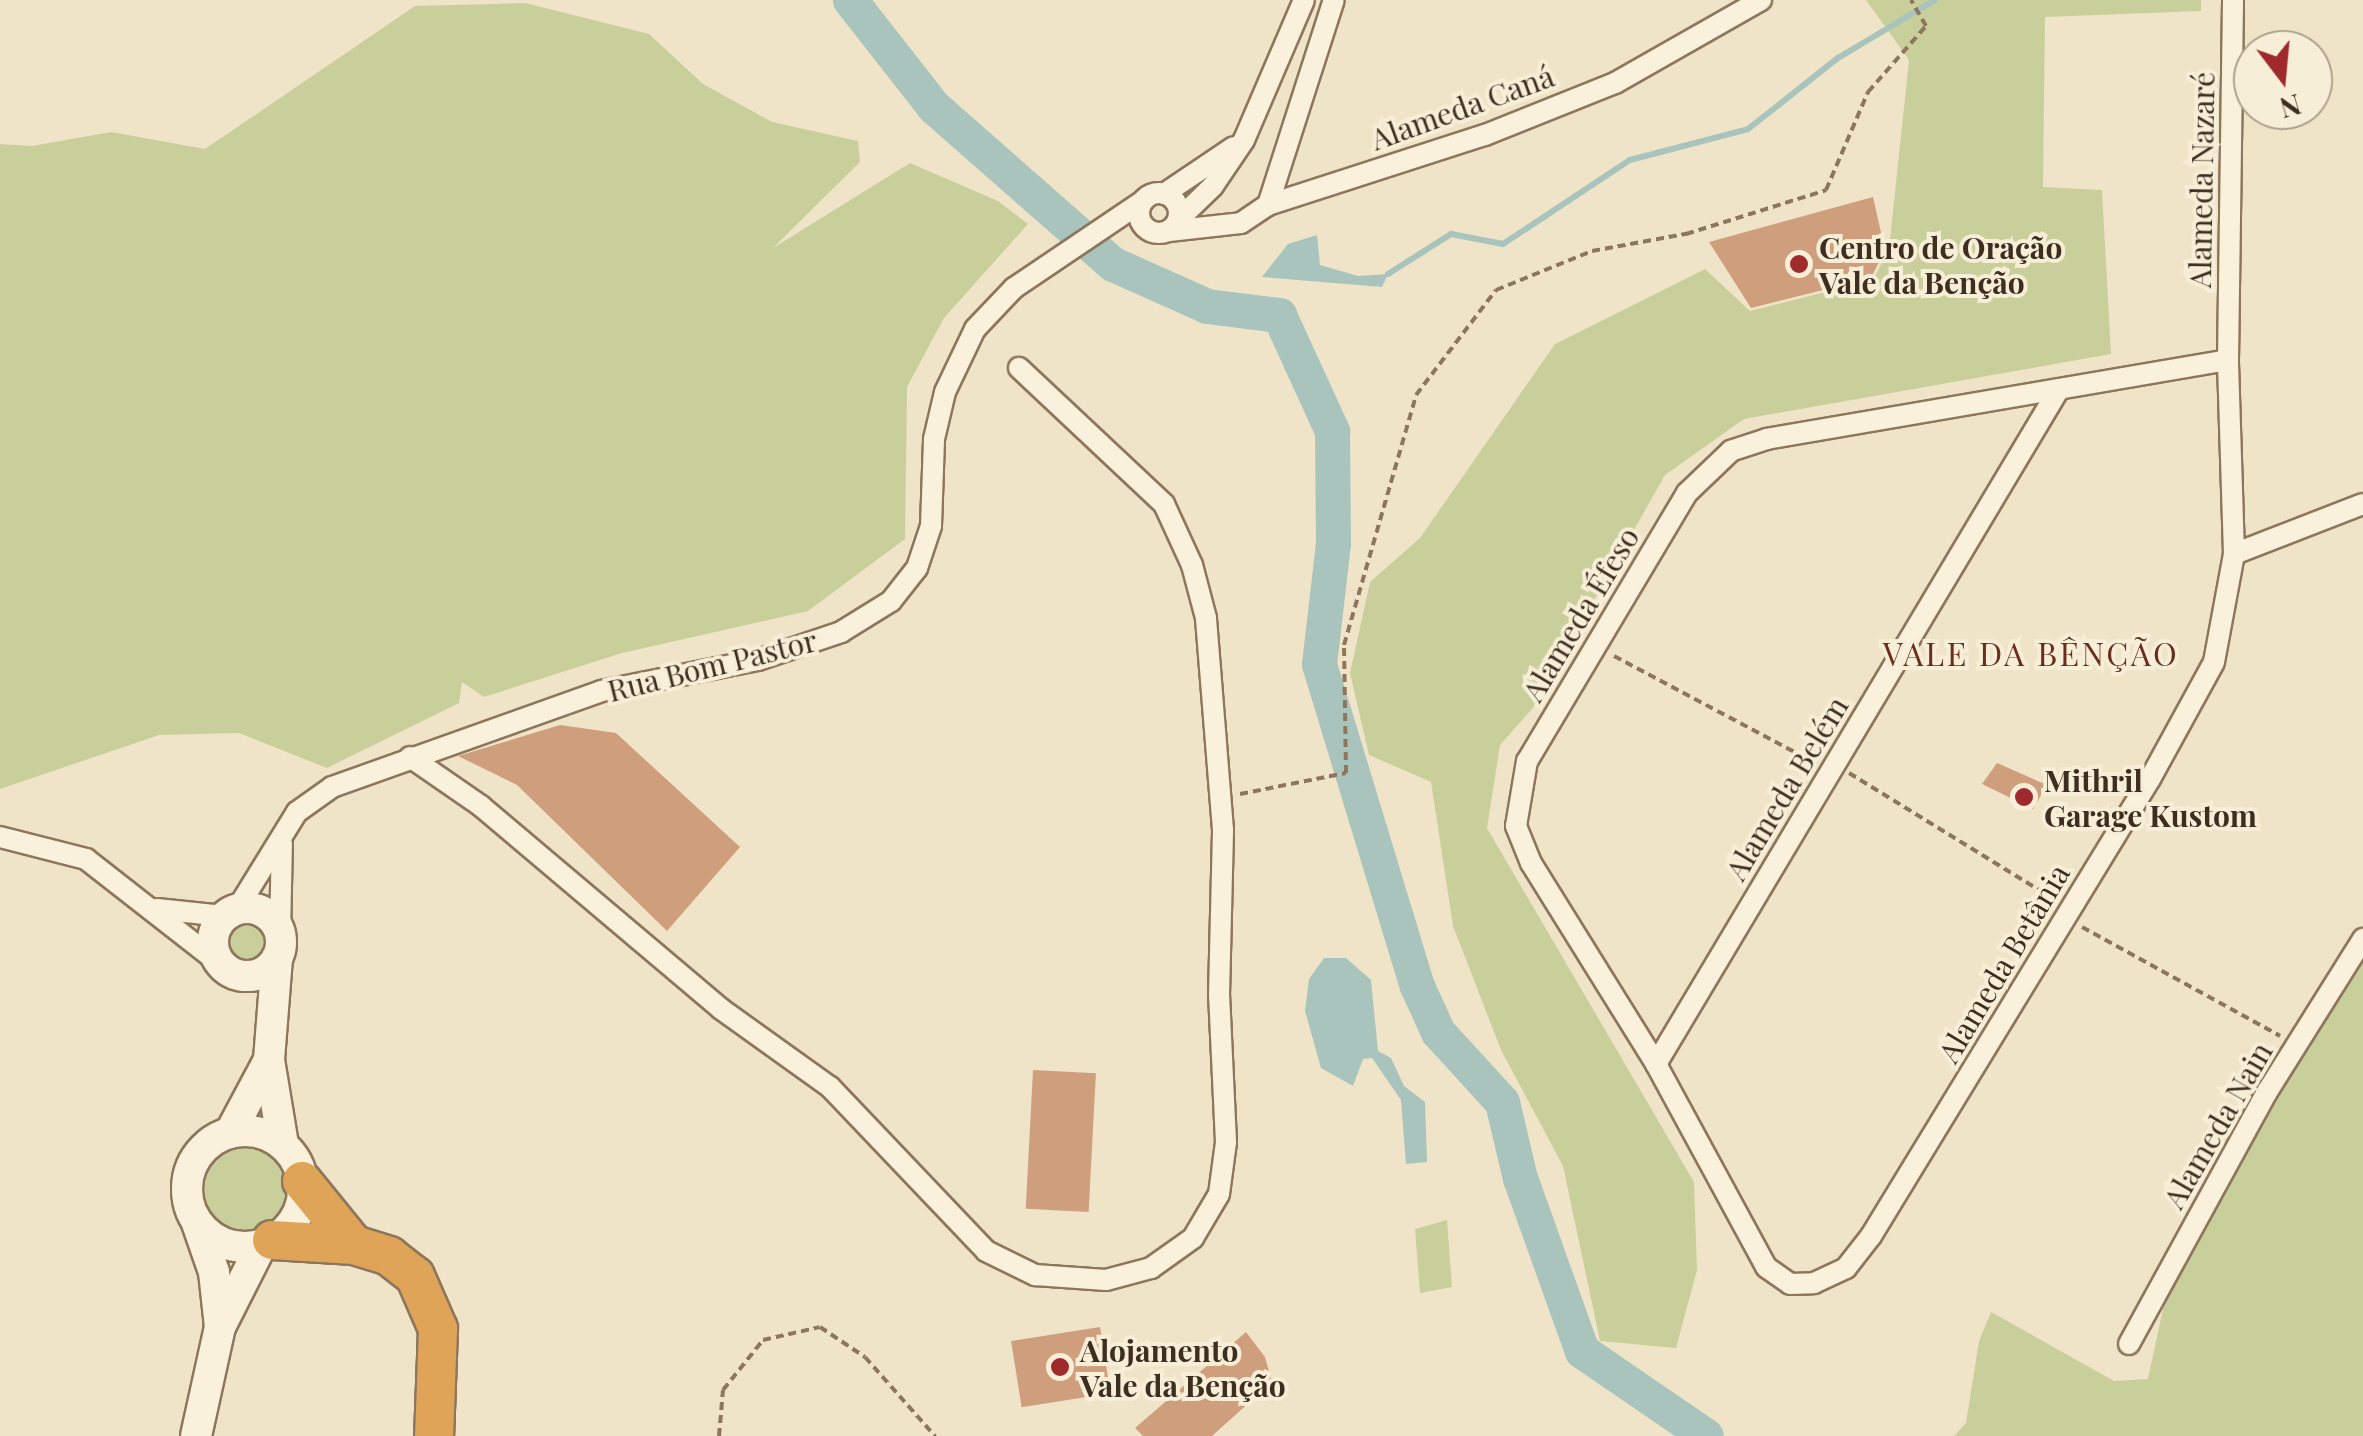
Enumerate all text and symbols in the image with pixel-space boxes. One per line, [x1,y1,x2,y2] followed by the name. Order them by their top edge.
[2233,30,2333,130] north arrow
[1365,57,1559,157] street label: Alameda Caná
[2181,71,2221,289] street label: Alameda Nazaré
[2276,87,2306,128] text: N
[1819,229,2062,300] place label: Centro de Oração Vale da Benção
[1788,253,1810,275] marker: Centro de Oração Vale da Benção
[1514,520,1646,708] street label: Alameda Éfeso
[604,622,820,708] street label: Rua Bom Pastor
[1883,634,2179,672] district label: VALE DA BÊNÇÃO
[1717,690,1855,886] street label: Alameda Belém
[2044,762,2257,832] place label: Mithril Garage Kustom
[2013,786,2035,808] marker: Mithril Garage Kustom
[1930,857,2076,1069] street label: Alameda Betânia
[2155,1035,2279,1215] street label: Alameda Nain
[1080,1332,1286,1402] place label: Alojamento Vale da Benção
[1049,1356,1071,1378] marker: Alojamento Vale da Benção

